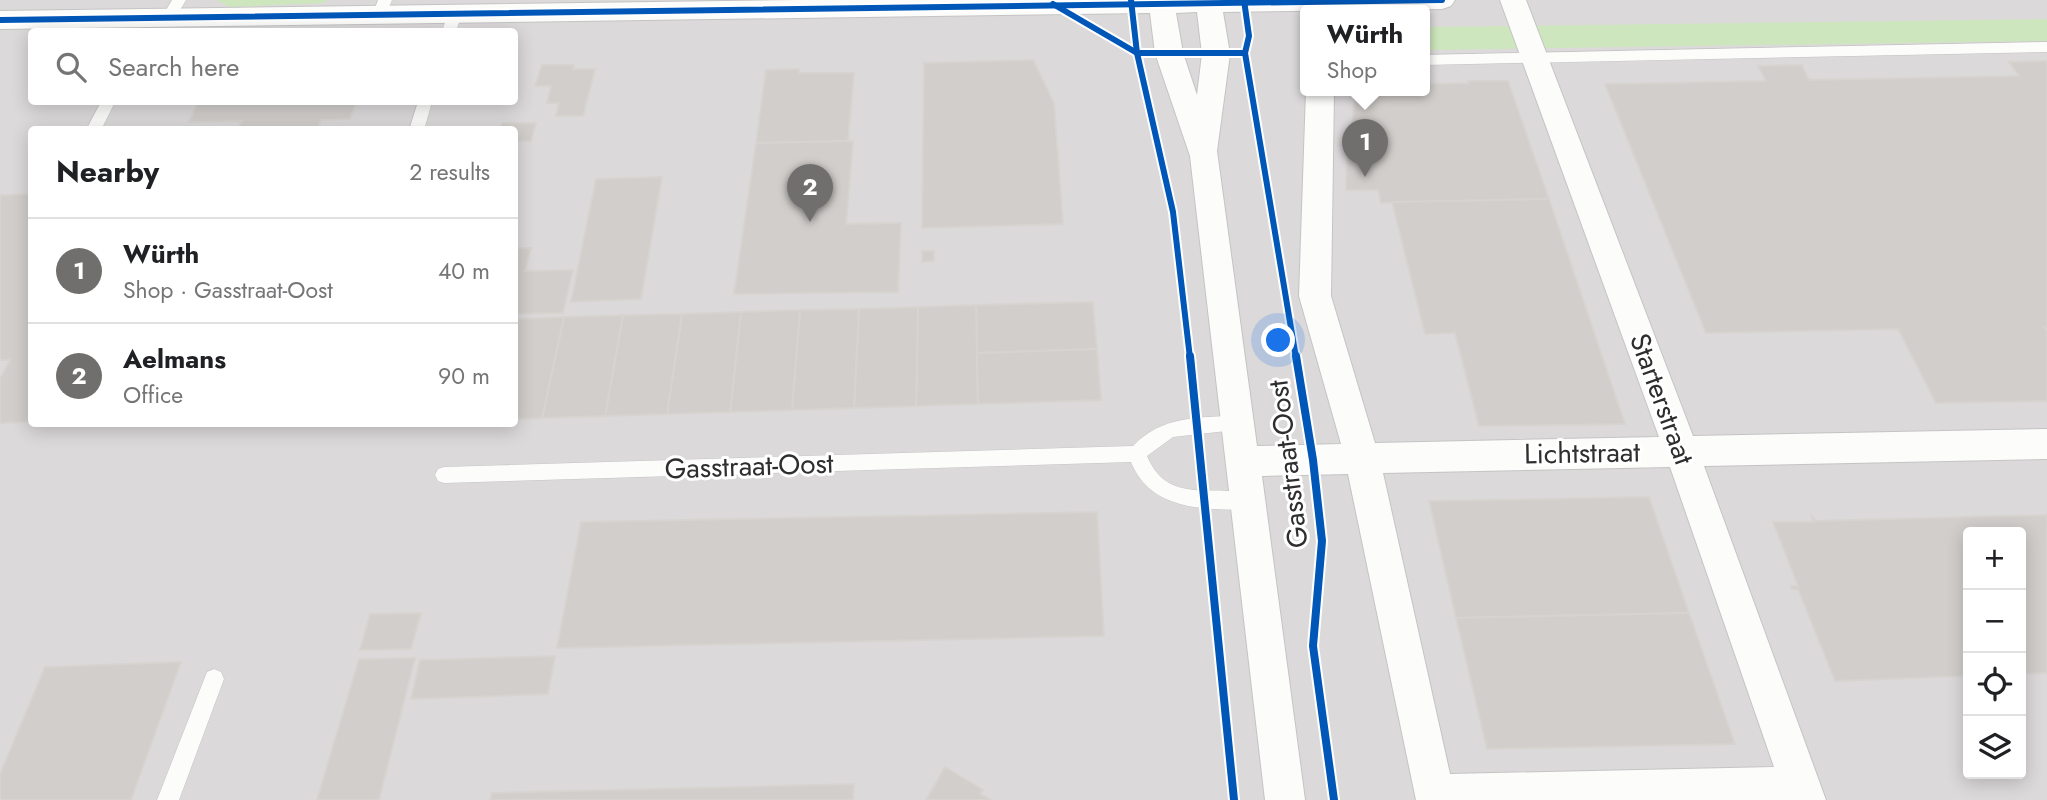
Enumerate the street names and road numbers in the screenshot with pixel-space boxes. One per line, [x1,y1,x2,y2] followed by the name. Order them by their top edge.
[1619,328,1705,471] street label: Starterstraat
[1257,377,1319,550] street label: Gasstraat-Oost
[1524,431,1641,475] street label: Lichtstraat
[664,443,834,489] street label: Gasstraat-Oost

